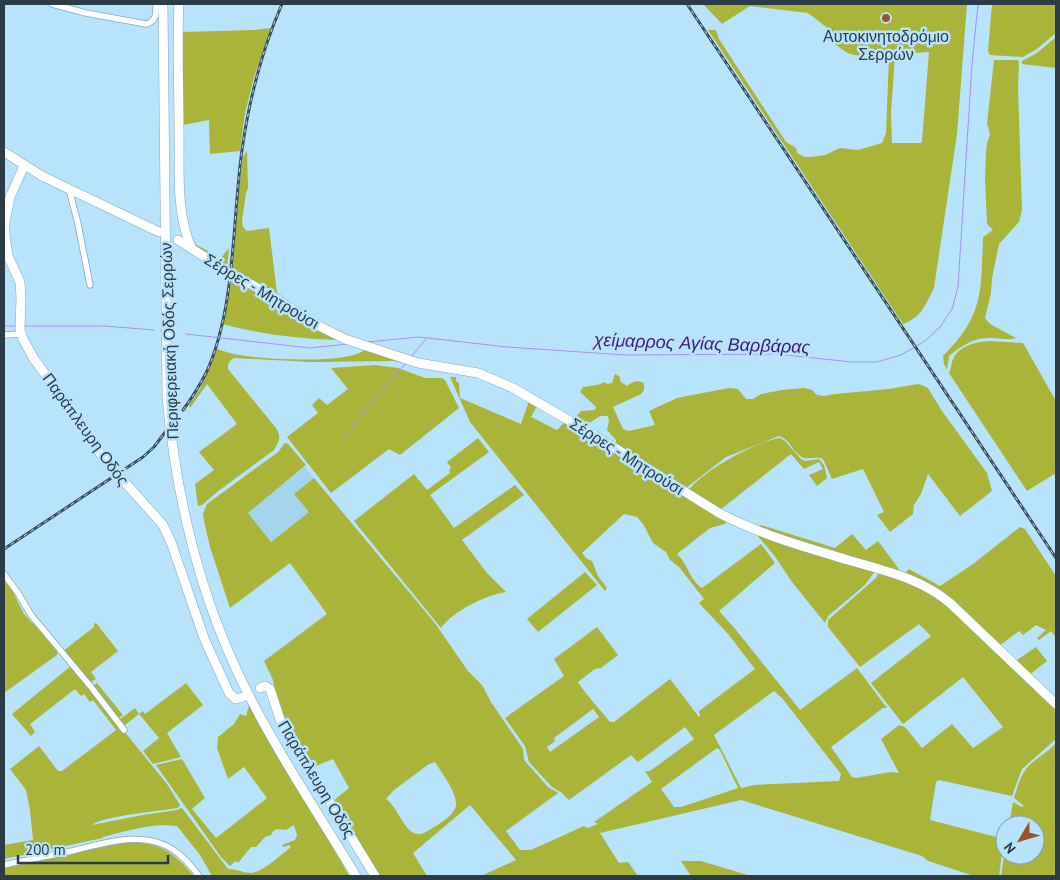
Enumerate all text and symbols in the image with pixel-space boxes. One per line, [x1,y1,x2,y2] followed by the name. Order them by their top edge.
[880,12,892,24] marker: Αυτοκινητοδρόμιο Σερρών
[823,26,949,64] place label: Αυτοκινητοδρόμιο Σερρών
[156,242,182,440] street label: Περιφερειακή Οδός Σερρών
[201,249,323,333] street label: Σέρρες - Μητρούσι
[591,328,811,358] water label: χείμαρρος Αγίας Βαρβάρας
[39,369,134,489] street label: Παράπλευρη Οδός
[566,413,688,499] street label: Σέρρες - Μητρούσι
[274,716,360,842] street label: Παράπλευρη Οδός
[995,815,1045,865] north arrow
[18,832,168,864] scale bar
[1000,839,1020,857] text: N
[25,840,66,859] text: 200 m

